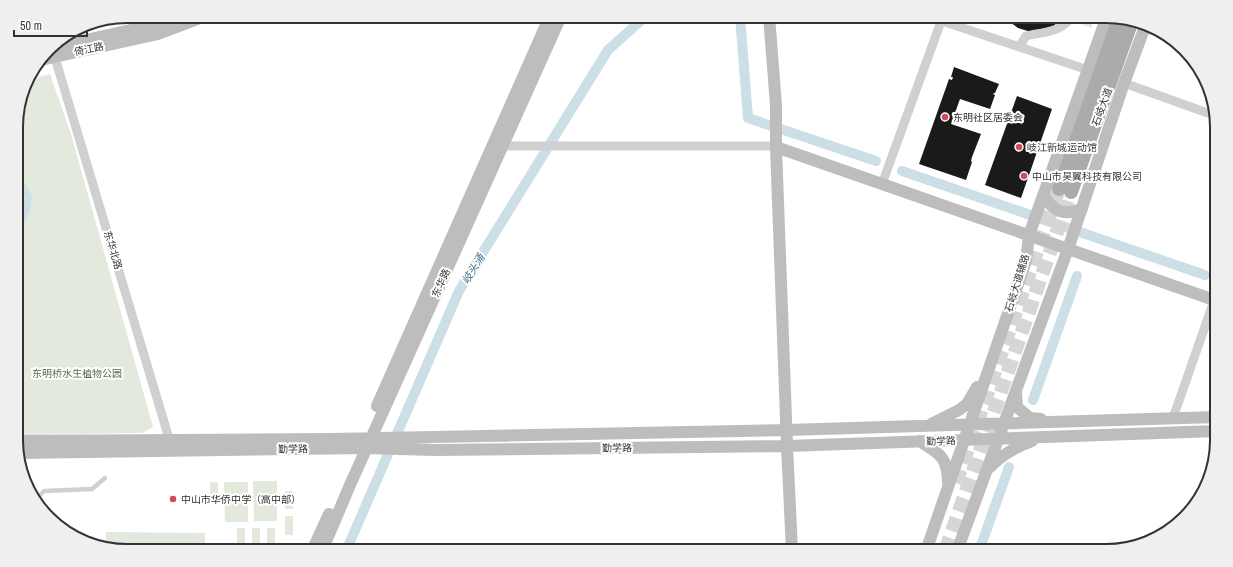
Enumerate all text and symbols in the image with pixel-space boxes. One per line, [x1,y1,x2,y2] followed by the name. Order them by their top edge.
[14,12,87,38] scale bar
[20,18,42,34] text: 50 m
[72,40,105,59] street label: 倚江路
[1089,86,1115,128] street label: 石岐大道
[953,111,1023,124] place label: 东明社区居委会
[940,112,950,122] marker: 东明社区居委会
[1027,141,1097,154] place label: 岐江新城运动馆
[1014,142,1024,152] marker: 岐江新城运动馆
[1032,170,1142,183] place label: 中山市昊翼科技有限公司
[1019,171,1029,181] marker: 中山市昊翼科技有限公司
[101,229,125,271] street label: 东华北路
[458,250,489,287] water label: 岐头涌
[1002,252,1032,314] street label: 石岐大道辅路
[429,267,453,299] street label: 东华路
[32,367,122,380] park label: 东明桥水生植物公园
[926,434,956,448] street label: 勤学路
[602,441,632,455] street label: 勤学路
[278,442,308,456] street label: 勤学路
[181,493,301,506] place label: 中山市华侨中学（高中部）
[168,494,178,504] marker: 中山市华侨中学（高中部）

